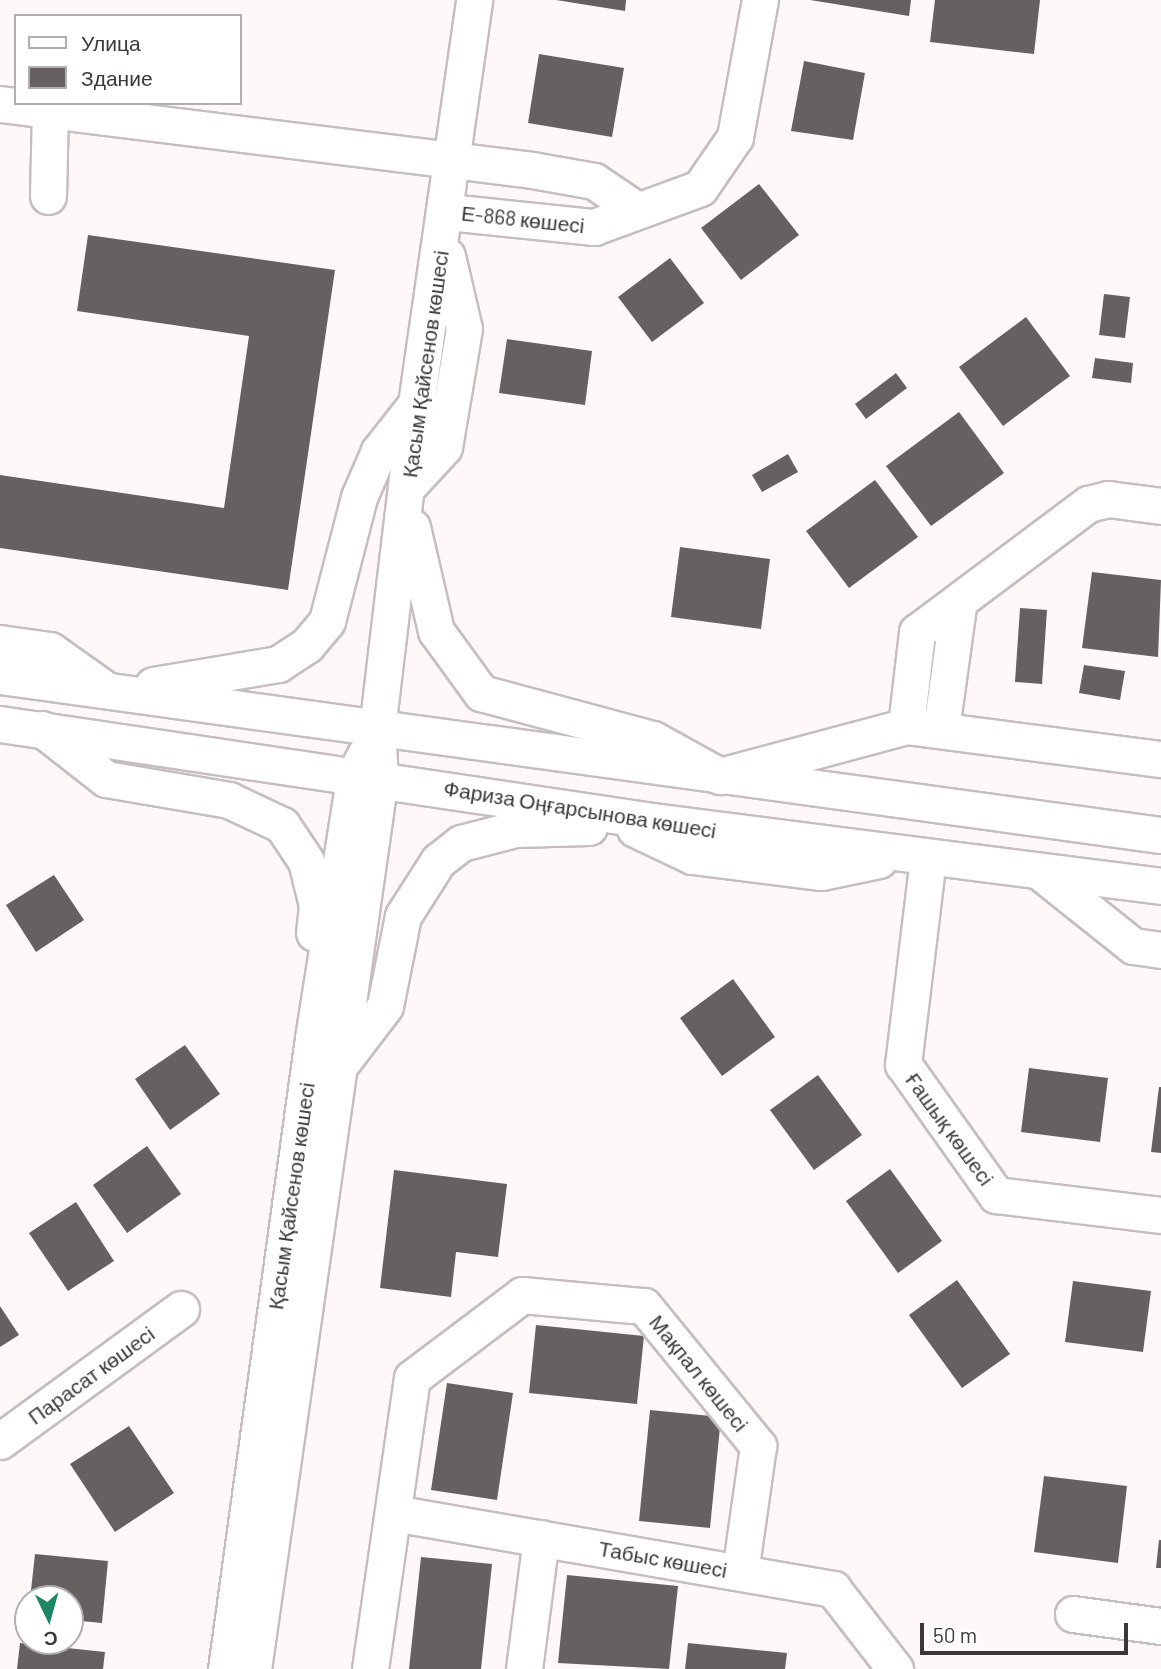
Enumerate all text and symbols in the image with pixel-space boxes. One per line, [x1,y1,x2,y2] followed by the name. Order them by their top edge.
[14,14,242,105] legend
[81,30,141,55] text: Улица
[81,65,153,90] text: Здание
[460,200,586,238] street label: Е-868 көшесі
[397,249,453,479] street label: Қасым Қайсенов көшесі
[442,775,718,843] street label: Фариза Оңғарсынова көшесі
[901,1068,999,1190] street label: Ғашық көшесі
[263,1081,319,1311] street label: Қасым Қайсенов көшесі
[644,1310,754,1436] street label: Мақпал көшесі
[23,1321,159,1429] street label: Парасат көшесі
[597,1535,729,1583] street label: Табыс көшесі
[14,1585,84,1655] north arrow
[923,1610,1131,1654] scale bar
[933,1622,977,1647] text: 50 m
[43,1627,59,1651] text: С

